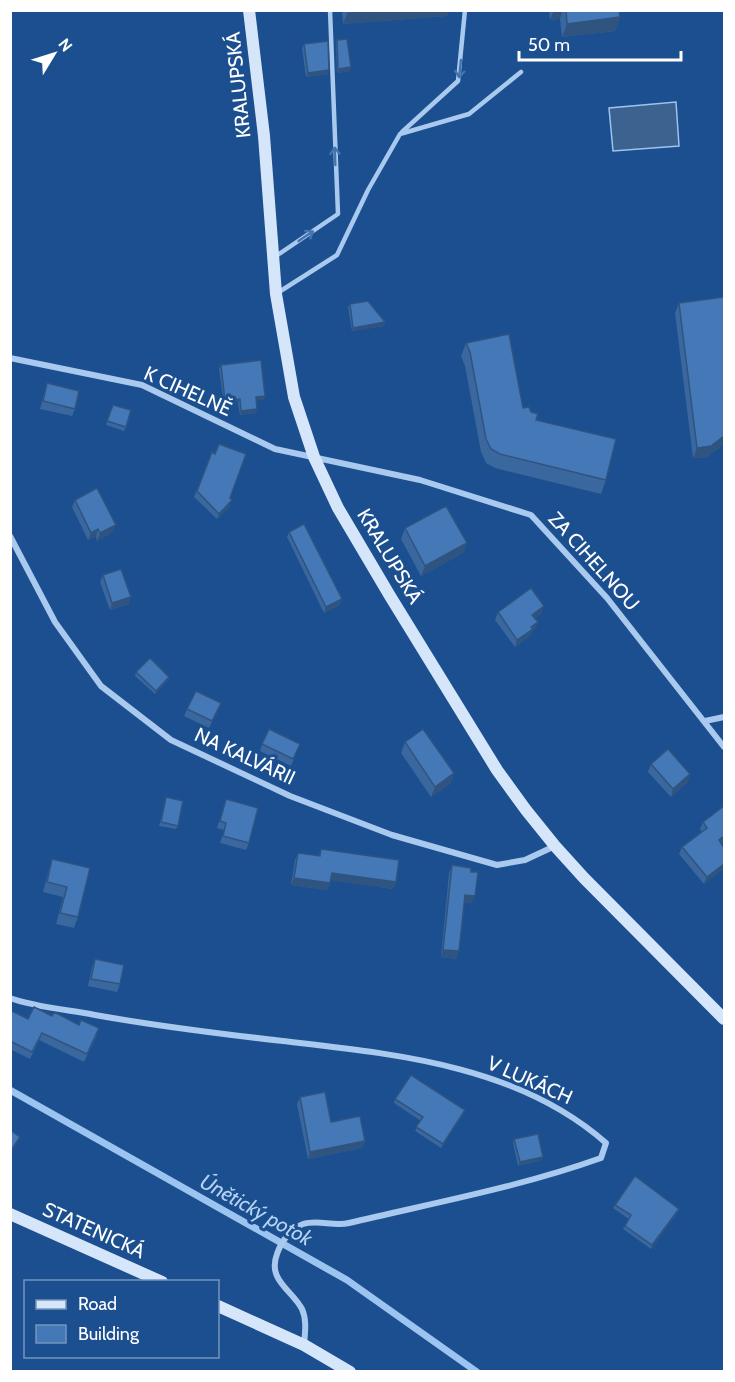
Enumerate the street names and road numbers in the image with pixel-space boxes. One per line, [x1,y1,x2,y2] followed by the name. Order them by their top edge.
[220,30,256,139] street label: KRALUPSKÁ
[140,361,236,421] street label: K CIHELNĚ
[352,504,428,608] street label: KRALUPSKÁ
[543,507,645,615] street label: ZA CIHELNOU
[191,722,299,790] street label: NA KALVÁRII
[484,1051,576,1109] street label: V LUKÁCH
[39,1197,149,1263] street label: STATENICKÁ

